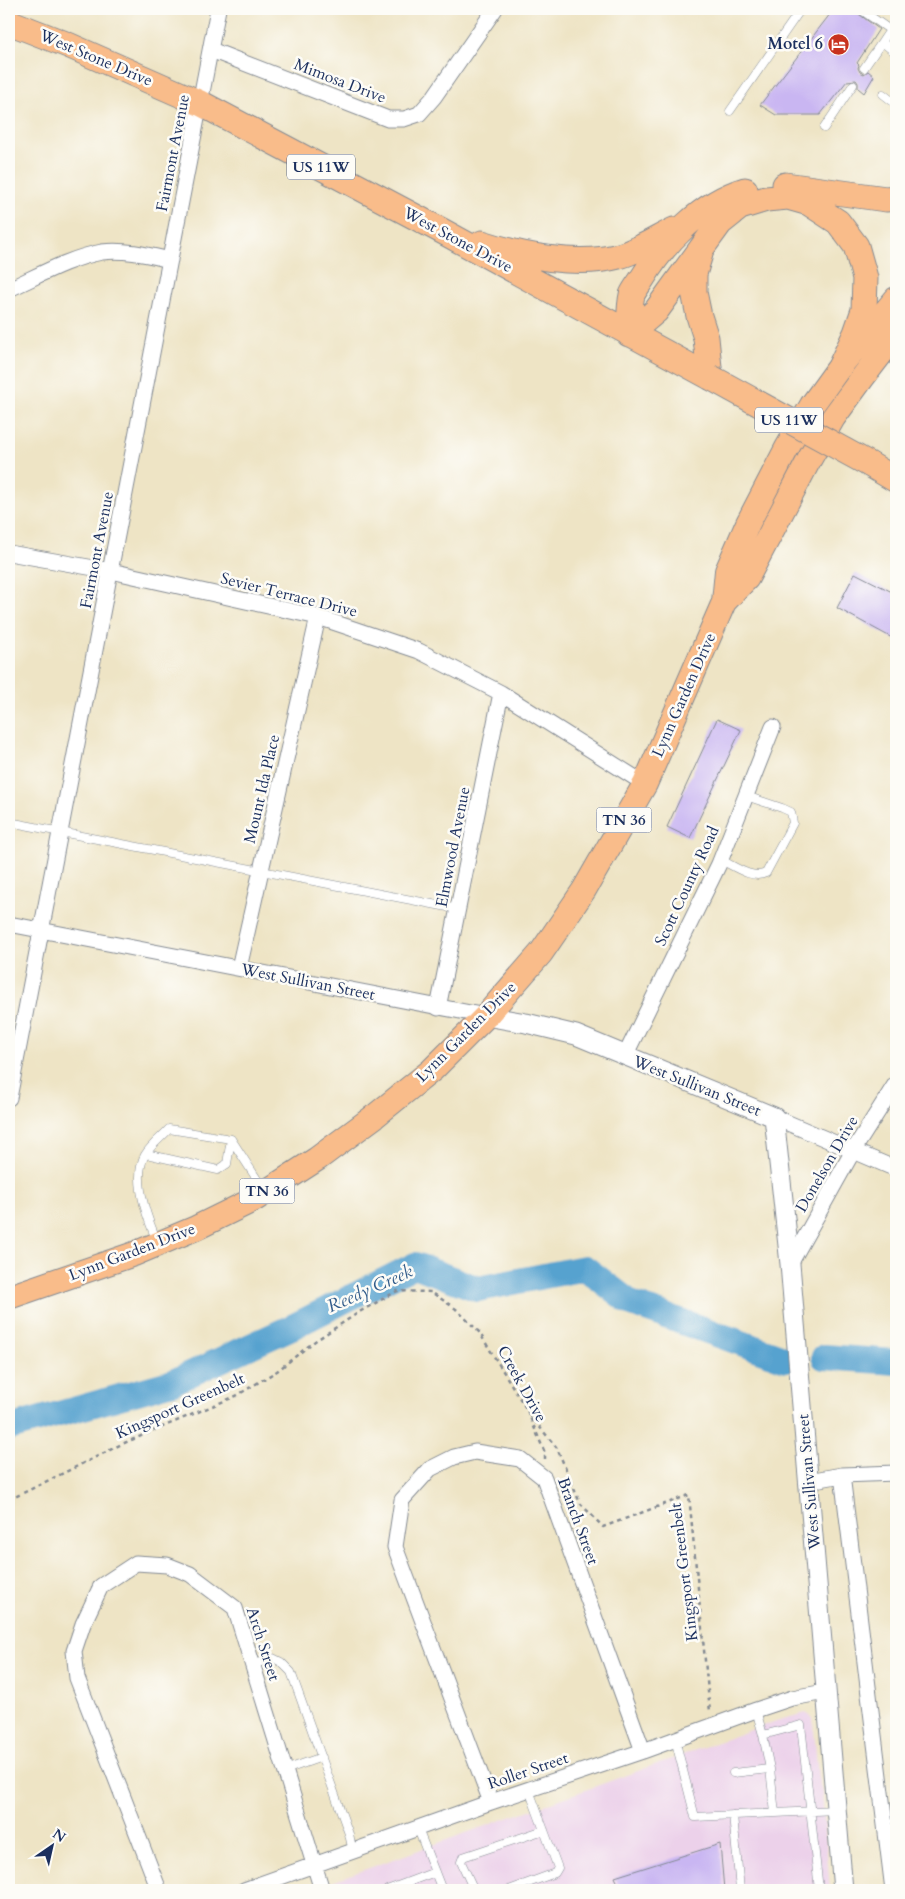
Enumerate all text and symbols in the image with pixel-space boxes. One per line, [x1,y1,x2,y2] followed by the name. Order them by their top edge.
[35,24,156,92] street label: West Stone Drive
[827,32,851,56] hotel icon: Motel 6
[767,33,823,55] place label: Motel 6
[291,53,389,109] street label: Mimosa Drive
[151,93,195,213] street label: Fairmont Avenue
[287,154,355,180] road number: US 11W
[399,201,516,278] street label: West Stone Drive
[755,408,823,432] road number: US 11W
[75,490,119,610] street label: Fairmont Avenue
[218,567,360,623] street label: Sevier Terrace Drive
[647,629,721,761] street label: Lynn Garden Drive
[239,732,285,846] street label: Mount Ida Place
[431,785,475,909] street label: Elmwood Avenue
[596,808,652,832] road number: TN 36
[650,822,725,950] street label: Scott County Road
[238,958,377,1006] street label: West Sullivan Street
[411,977,521,1087] street label: Lynn Garden Drive
[629,1050,764,1122] street label: West Sullivan Street
[790,1112,864,1216] street label: Donelson Drive
[240,1178,294,1204] road number: TN 36
[66,1218,198,1286] street label: Lynn Garden Drive
[323,1259,417,1319] water label: Reedy Creek
[492,1342,552,1426] street label: Creek Drive
[112,1368,248,1444] street label: Kingsport Greenbelt
[792,1413,826,1552] street label: West Sullivan Street
[552,1474,604,1568] street label: Branch Street
[665,1502,703,1642] street label: Kingsport Greenbelt
[241,1604,285,1684] street label: Arch Street
[485,1747,571,1795] street label: Roller Street
[28,1822,78,1872] north arrow
[49,1824,69,1847] text: N

